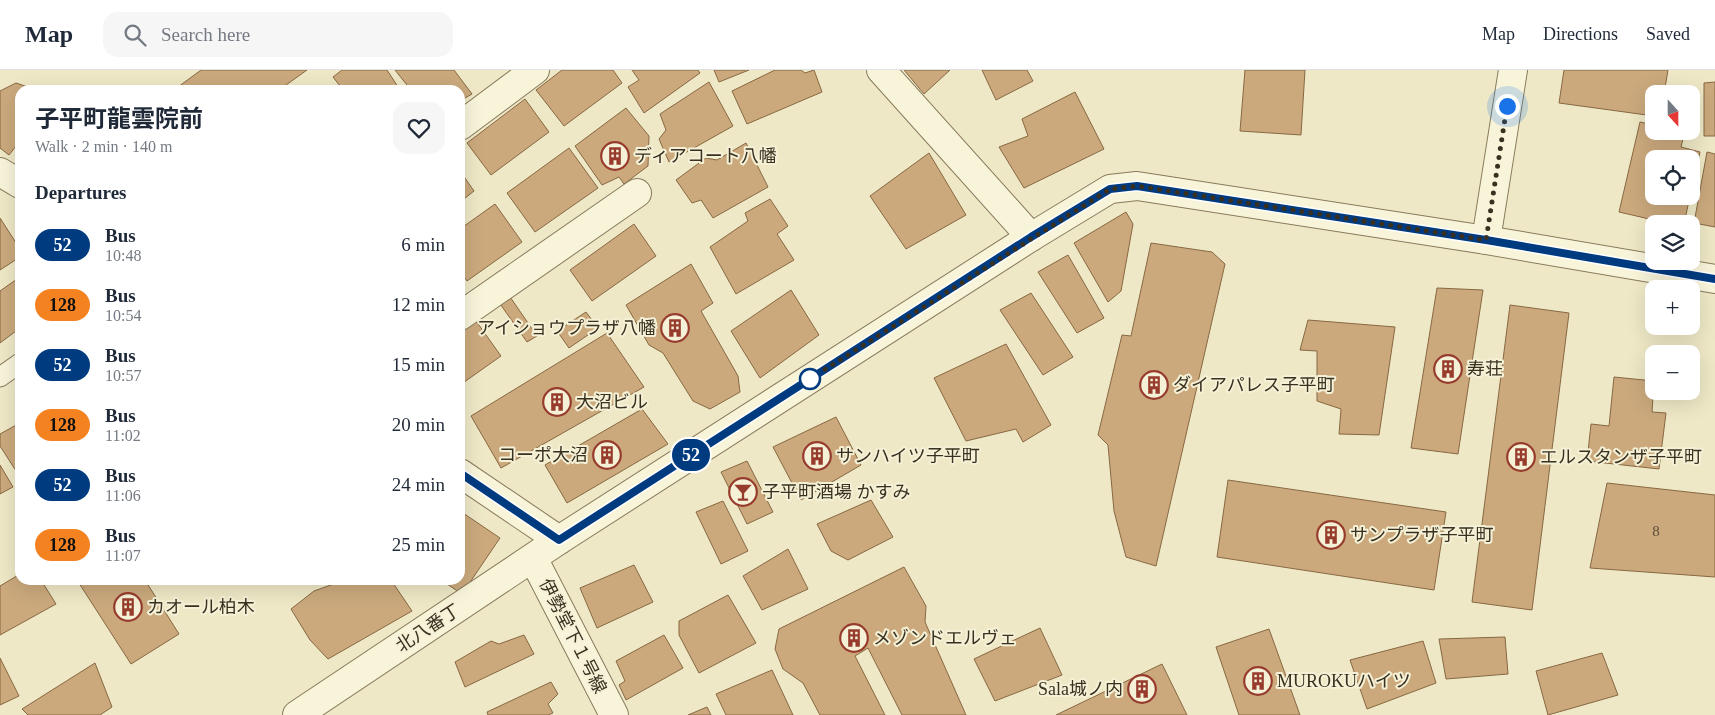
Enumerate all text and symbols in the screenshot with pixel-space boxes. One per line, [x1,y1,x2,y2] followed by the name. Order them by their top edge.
[103,12,453,57] search box
[25,21,73,47] text: Map
[121,21,149,49] icon: search
[161,24,250,45] text: Search here
[1482,24,1515,44] text: Map
[1543,24,1618,44] text: Directions
[1646,24,1690,44] text: Saved
[1645,85,1700,140] north arrow
[1645,85,1700,400] map controls
[1495,94,1520,119] your location
[393,102,445,154] button: heart
[35,106,203,132] text: 子平町龍雲院前
[35,138,172,155] text: Walk · 2 min · 140 m
[600,141,630,171] building icon: ディアコート八幡
[634,146,777,166] place label: ディアコート八幡
[1645,150,1700,205] button: locate
[35,182,126,203] text: Departures
[1645,215,1700,270] button: layers
[105,225,136,246] text: Bus
[401,234,445,255] text: 6 min
[54,235,72,255] text: 52
[105,247,141,264] text: 10:48
[1645,280,1700,335] button: +
[105,285,136,306] text: Bus
[392,294,445,315] text: 12 min
[49,295,76,315] text: 128
[105,307,141,324] text: 10:54
[660,313,690,343] building icon: アイショウプラザ八幡
[477,318,656,338] place label: アイショウプラザ八幡
[105,345,136,366] text: Bus
[1645,345,1700,400] button: −
[392,354,445,375] text: 15 min
[1433,354,1463,384] building icon: 寿荘
[54,355,72,375] text: 52
[1467,359,1503,379] place label: 寿荘
[105,367,141,384] text: 10:57
[799,368,821,390] unlabelled marker
[1139,370,1169,400] building icon: ダイアパレス子平町
[1173,375,1335,395] place label: ダイアパレス子平町
[542,387,572,417] building icon: 大沼ビル
[576,392,648,412] place label: 大沼ビル
[105,405,136,426] text: Bus
[392,414,445,435] text: 20 min
[49,415,76,435] text: 128
[105,427,141,444] text: 11:02
[668,439,714,471] line badge: 52
[592,440,622,470] building icon: コーポ大沼
[802,441,832,471] building icon: サンハイツ子平町
[1506,442,1536,472] building icon: エルスタンザ子平町
[498,445,588,465] place label: コーポ大沼
[682,445,700,465] text: 52
[836,446,980,466] place label: サンハイツ子平町
[1540,447,1702,467] place label: エルスタンザ子平町
[105,465,136,486] text: Bus
[392,474,445,495] text: 24 min
[54,475,72,495] text: 52
[728,477,758,507] bar icon: 子平町酒場 かすみ
[762,482,911,502] place label: 子平町酒場 かすみ
[105,487,141,504] text: 11:06
[1316,520,1346,550] building icon: サンプラザ子平町
[1652,523,1660,539] house number: 8
[105,525,136,546] text: Bus
[1350,525,1493,545] place label: サンプラザ子平町
[392,534,445,555] text: 25 min
[49,535,76,555] text: 128
[105,547,141,564] text: 11:07
[535,575,611,697] street label: 伊勢堂下１号線
[113,592,143,622] building icon: カオール柏木
[147,597,255,617] place label: カオール柏木
[392,600,464,656] street label: 北八番丁
[839,623,869,653] building icon: メゾンドエルヴェ
[873,628,1017,648] place label: メゾンドエルヴェ
[1243,666,1273,696] building icon: MUROKUハイツ
[1277,671,1411,691] place label: MUROKUハイツ
[1127,674,1157,704] building icon: Sala城ノ内
[1038,679,1123,699] place label: Sala城ノ内

